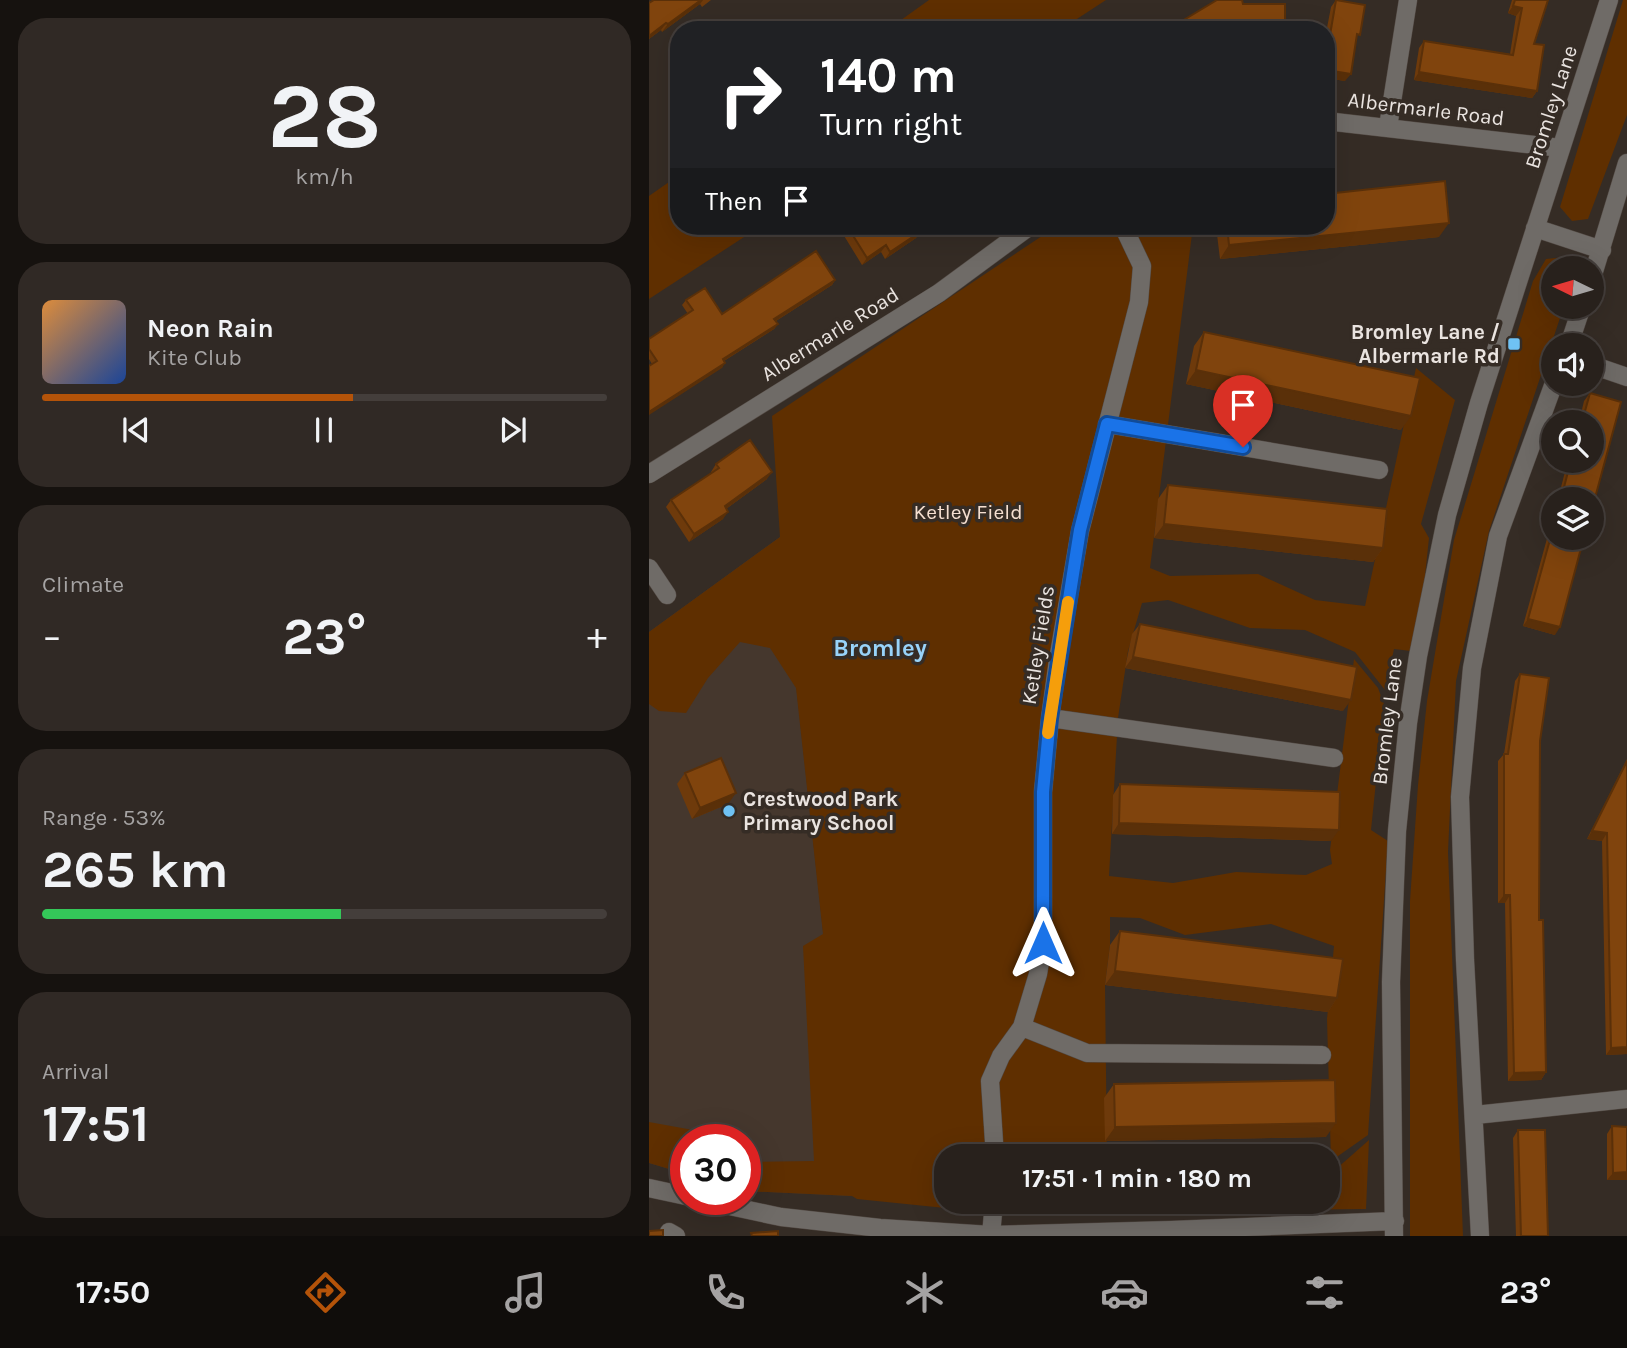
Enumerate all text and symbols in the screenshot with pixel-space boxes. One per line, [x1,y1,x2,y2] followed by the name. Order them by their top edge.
[1520,42,1582,172] street label: Bromley Lane
[820,47,957,104] text: 140 m
[705,49,796,140] icon: right
[268,64,381,170] text: 28
[1346,87,1506,131] street label: Albermarle Road
[820,106,962,143] text: Turn right
[295,163,354,190] text: km/h
[777,182,815,220] icon: arrive
[705,186,763,217] text: Then
[1541,256,1605,318] north arrow
[1541,256,1604,550] map controls
[757,282,903,386] street label: Albermarle Road
[147,313,274,344] text: Neon Rain
[1351,320,1500,368] place label: Bromley Lane / Albermarle Rd
[1541,333,1604,396] button: sound
[1506,336,1522,352] marker: Bromley Lane / Albermarle Rd
[147,344,242,371] text: Kite Club
[1213,375,1273,447] pin
[1224,386,1262,424] icon: arrive
[1541,410,1604,473] button: search
[117,411,155,449] icon: previous
[305,411,343,449] icon: pause
[494,411,532,449] icon: next
[1541,487,1604,550] button: layers
[913,500,1023,524] park label: Ketley Field
[42,571,124,598] text: Climate
[1017,584,1059,706] street label: Ketley Fields
[282,606,367,667] text: 23°
[42,614,62,659] text: −
[587,614,607,659] text: +
[833,634,927,662] district label: Bromley
[1367,656,1407,786] street label: Bromley Lane
[743,787,899,835] place label: Crestwood Park Primary School
[721,803,737,819] marker: Crestwood Park Primary School
[42,804,166,831] text: Range · 53%
[42,839,229,900] text: 265 km
[1006,906,1080,980] position arrow
[42,1058,109,1085] text: Arrival
[42,1093,149,1154] text: 17:51
[670,1124,761,1215] speed limit sign: 30
[1022,1163,1252,1194] text: 17:51 · 1 min · 180 m
[301,1268,350,1317] icon: directions
[501,1268,550,1317] icon: music
[701,1268,750,1317] icon: phone
[900,1268,949,1317] icon: climate
[1100,1268,1149,1317] icon: car
[1300,1268,1349,1317] icon: filters
[75,1274,150,1311] text: 17:50
[1500,1274,1552,1311] text: 23°

